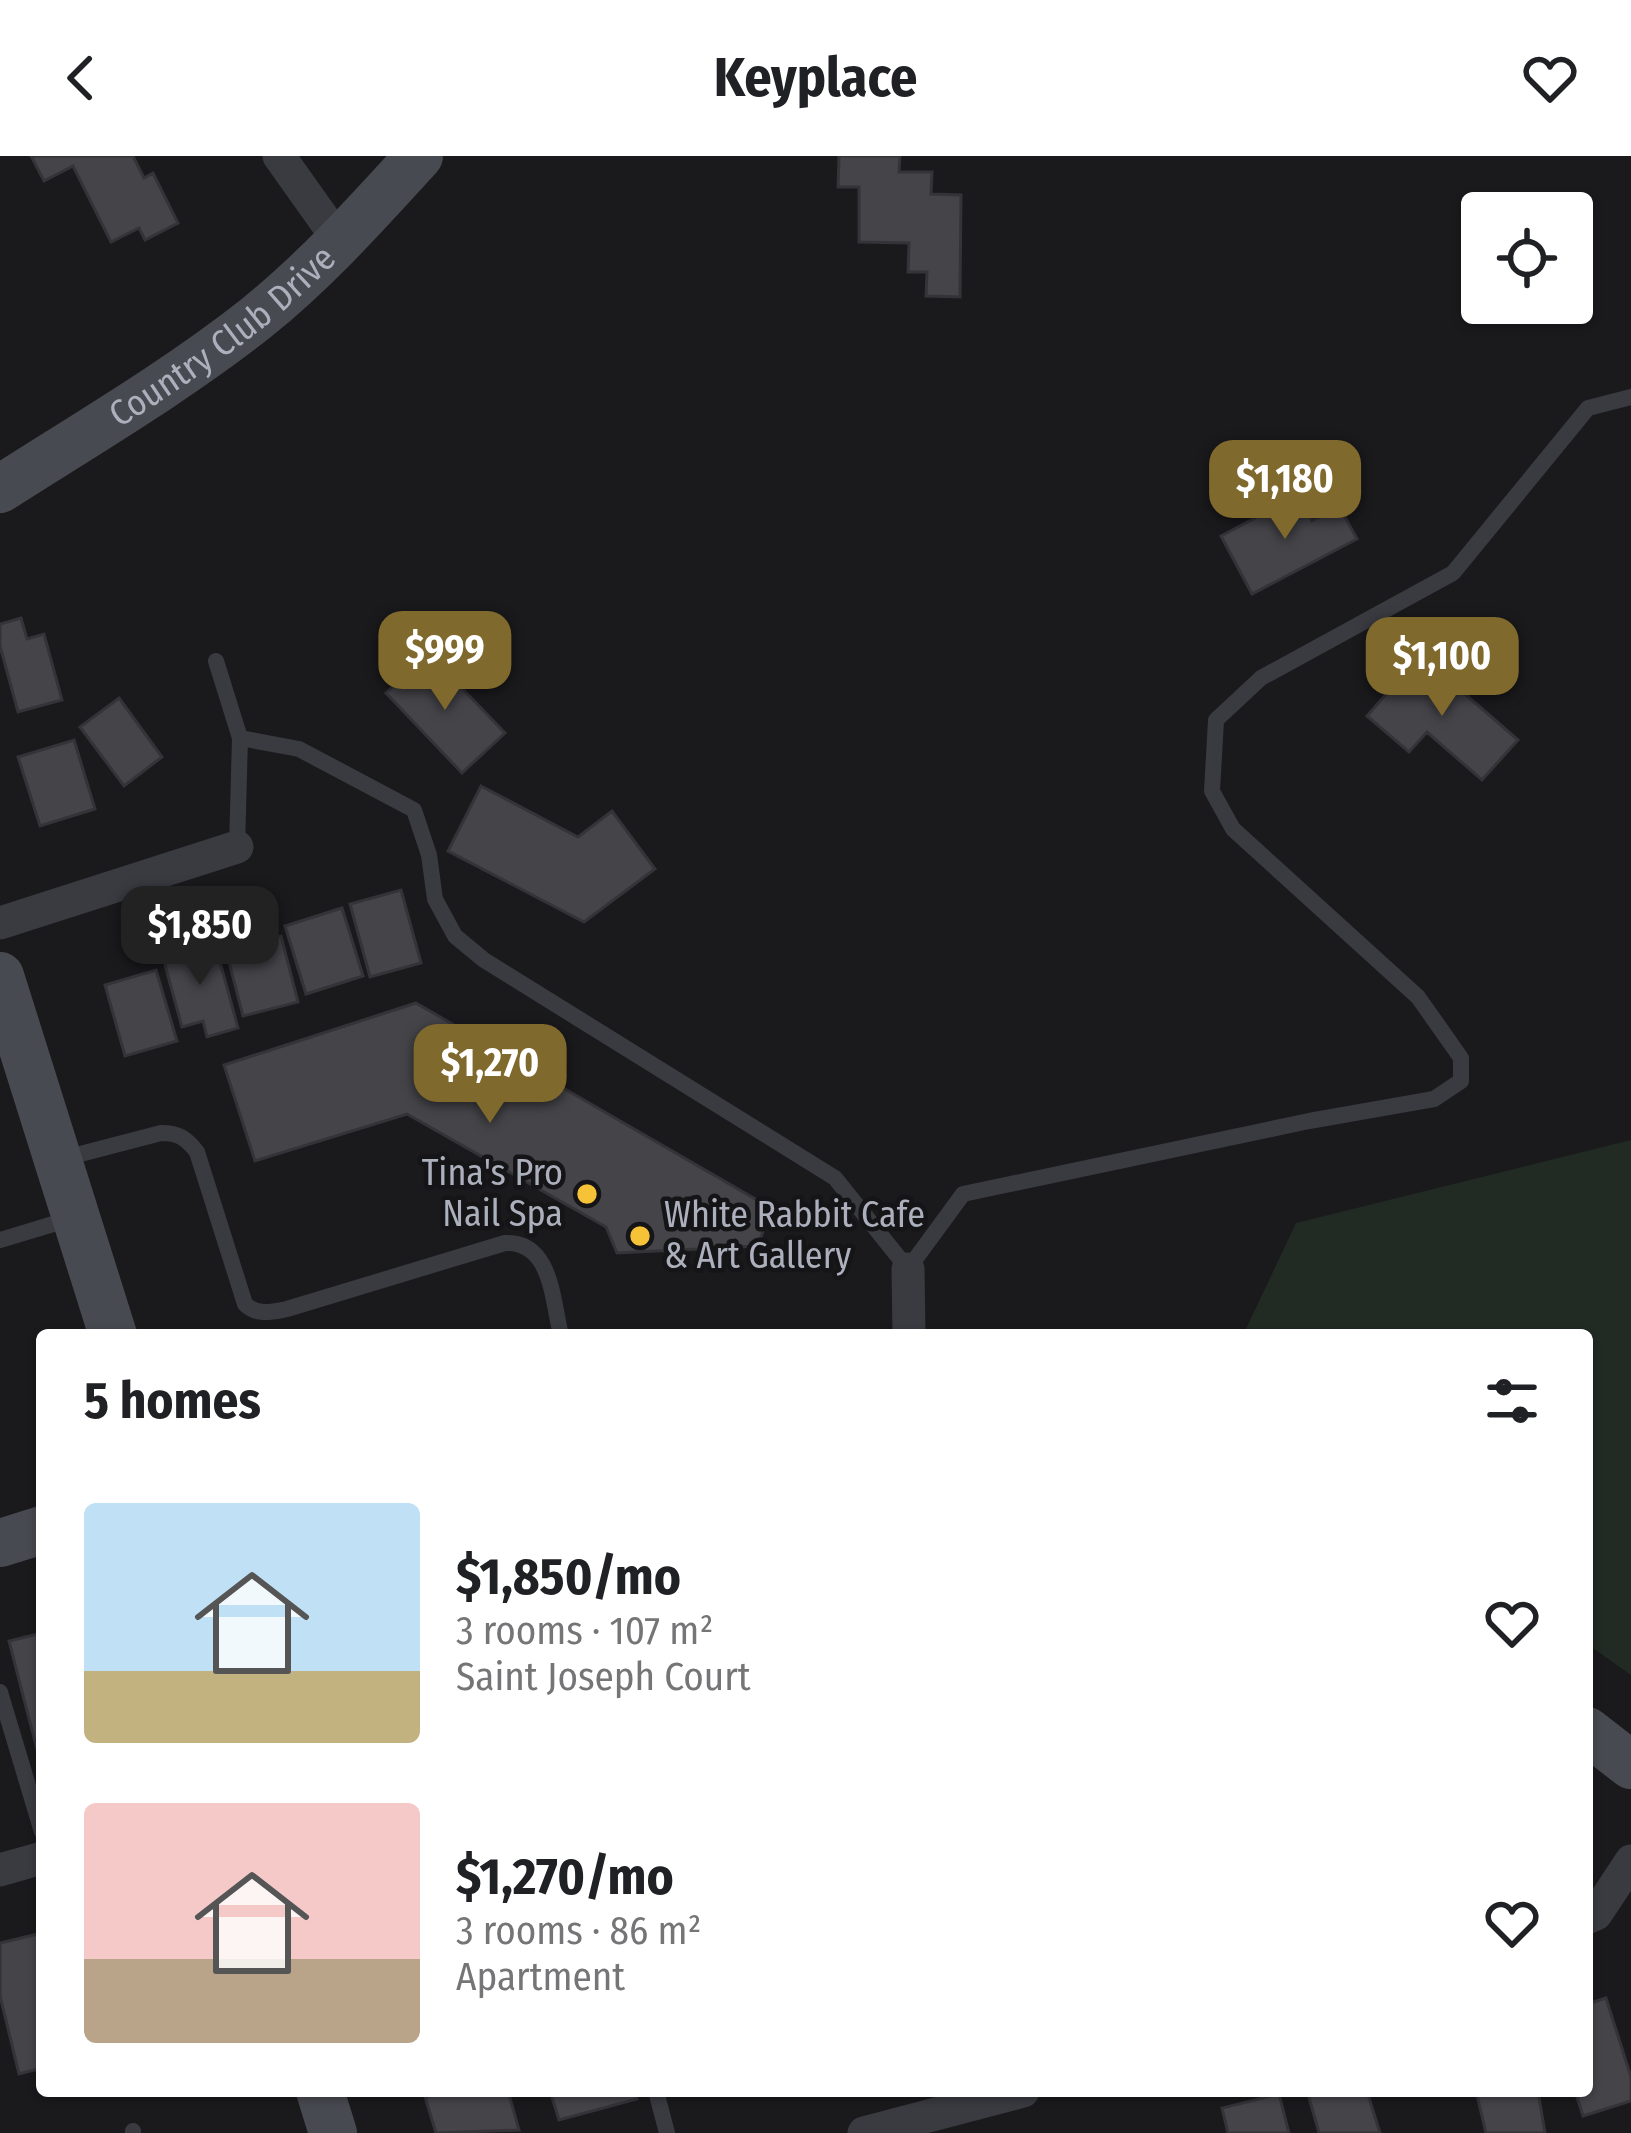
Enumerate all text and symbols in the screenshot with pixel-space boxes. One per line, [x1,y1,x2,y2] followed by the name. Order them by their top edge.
[48,45,114,111] icon: back
[1517,45,1583,111] icon: heart
[714,46,917,110] text: Keyplace
[1461,192,1593,324] map controls
[1461,192,1593,324] button: locate
[101,236,345,436] street label: Country Club Drive
[1187,440,1383,542] pin: $1,180
[1236,456,1334,502] text: $1,180
[374,611,516,713] pin: $999
[1344,617,1540,719] pin: $1,100
[405,627,485,673] text: $999
[1393,633,1491,679] text: $1,100
[102,886,298,988] pin: $1,850
[148,902,252,948] text: $1,850
[392,1024,588,1126] pin: $1,270
[441,1040,539,1086] text: $1,270
[422,1151,563,1236] place label: Tina's Pro Nail Spa
[574,1181,600,1207] marker: Tina's Pro Nail Spa
[664,1193,925,1278] place label: White Rabbit Cafe & Art Gallery
[627,1223,653,1249] marker: White Rabbit Cafe & Art Gallery
[1479,1368,1545,1434] icon: filters
[84,1370,261,1432] text: 5 homes
[456,1546,681,1608] text: $1,850/mo
[180,1551,324,1695] icon: home
[1479,1590,1545,1656] icon: heart
[456,1608,713,1654] text: 3 rooms · 107 m²
[456,1654,751,1700] text: Saint Joseph Court
[456,1846,674,1908] text: $1,270/mo
[180,1851,324,1995] icon: home
[1479,1890,1545,1956] icon: heart
[456,1908,701,1954] text: 3 rooms · 86 m²
[456,1954,625,2000] text: Apartment

